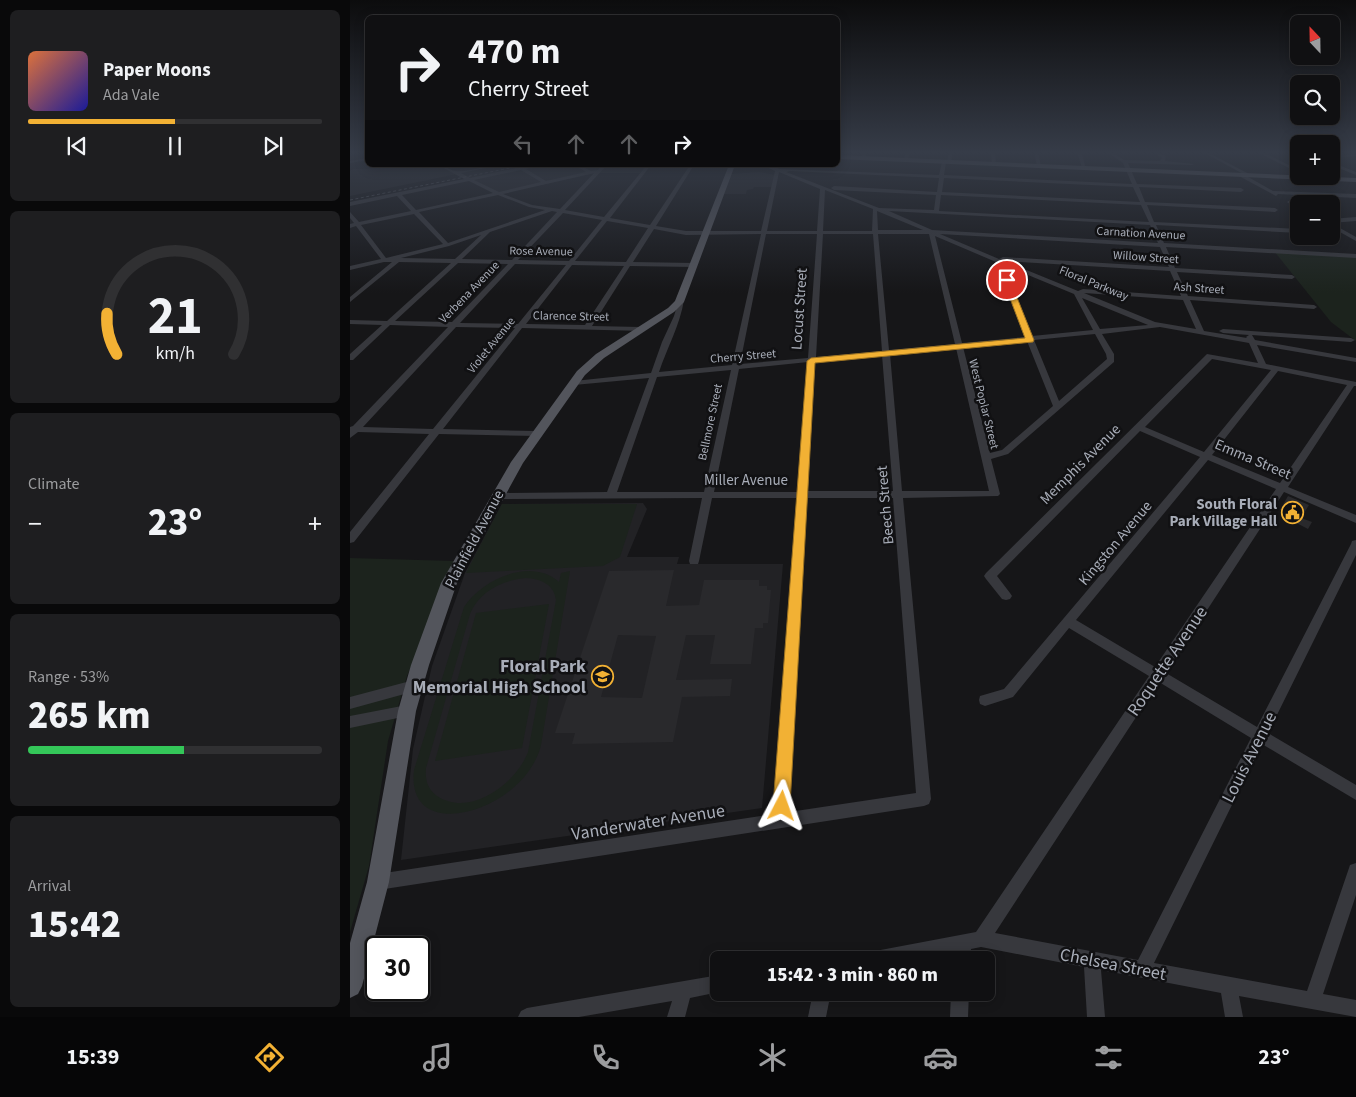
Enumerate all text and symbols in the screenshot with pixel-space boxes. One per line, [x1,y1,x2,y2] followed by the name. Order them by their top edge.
[1290,15,1340,65] north arrow
[1290,15,1340,245] map controls
[468,27,560,77] text: 470 m
[385,35,450,100] icon: right
[103,57,211,84] text: Paper Moons
[468,73,589,105] text: Cherry Street
[1290,75,1340,125] button: search
[103,84,160,106] text: Ada Vale
[509,130,537,158] icon: left
[562,130,590,158] icon: ahead
[615,130,643,158] icon: ahead
[668,130,696,158] icon: right
[63,132,91,160] icon: previous
[161,132,189,160] icon: pause
[259,132,287,160] icon: next
[1290,135,1340,185] button: +
[1290,195,1340,245] button: −
[1096,223,1186,244] street label: Carnation Avenue
[509,242,573,261] street label: Rose Avenue
[1112,247,1180,268] street label: Willow Street
[435,257,504,327] street label: Verbena Avenue
[986,259,1028,301] pin
[1057,262,1131,305] street label: Floral Parkway
[993,266,1021,294] icon: arrive
[786,267,813,351] street label: Locust Street
[1173,278,1225,299] street label: Ash Street
[148,280,202,354] text: 21
[533,307,609,326] street label: Clarence Street
[463,314,519,377] street label: Violet Avenue
[155,341,195,366] text: km/h
[709,345,777,368] street label: Cherry Street
[964,357,1003,451] street label: West Poplar Street
[694,382,727,462] street label: Bellmore Street
[1035,419,1125,509] street label: Memphis Avenue
[1211,434,1294,485] street label: Emma Street
[872,465,899,545] street label: Beech Street
[704,470,788,491] street label: Miller Avenue
[28,473,79,495] text: Climate
[440,486,509,592] street label: Plainfield Avenue
[1169,494,1278,532] place label: South Floral Park Village Hall
[148,496,202,550] text: 23°
[1074,497,1157,590] street label: Kingston Avenue
[1281,501,1305,525] public building icon: South Floral Park Village Hall
[28,504,42,544] text: −
[308,504,322,544] text: +
[1121,601,1214,721] street label: Roquette Avenue
[413,654,586,700] place label: Floral Park Memorial High School
[590,664,614,688] school or university icon: Floral Park Memorial High School
[28,666,109,688] text: Range · 53%
[28,689,150,743] text: 265 km
[1216,707,1283,807] street label: Louis Avenue
[755,779,807,831] position arrow
[570,798,727,847] street label: Vanderwater Avenue
[28,875,71,897] text: Arrival
[28,898,121,952] text: 15:42
[365,936,430,1001] speed limit sign: 30
[1058,942,1168,987] street label: Chelsea Street
[767,962,938,989] text: 15:42 · 3 min · 860 m
[252,1040,287,1075] icon: directions
[420,1040,455,1075] icon: music
[588,1040,623,1075] icon: phone
[755,1040,790,1075] icon: climate
[923,1040,958,1075] icon: car
[1091,1040,1126,1075] icon: filters
[66,1041,119,1073] text: 15:39
[1258,1041,1290,1073] text: 23°

